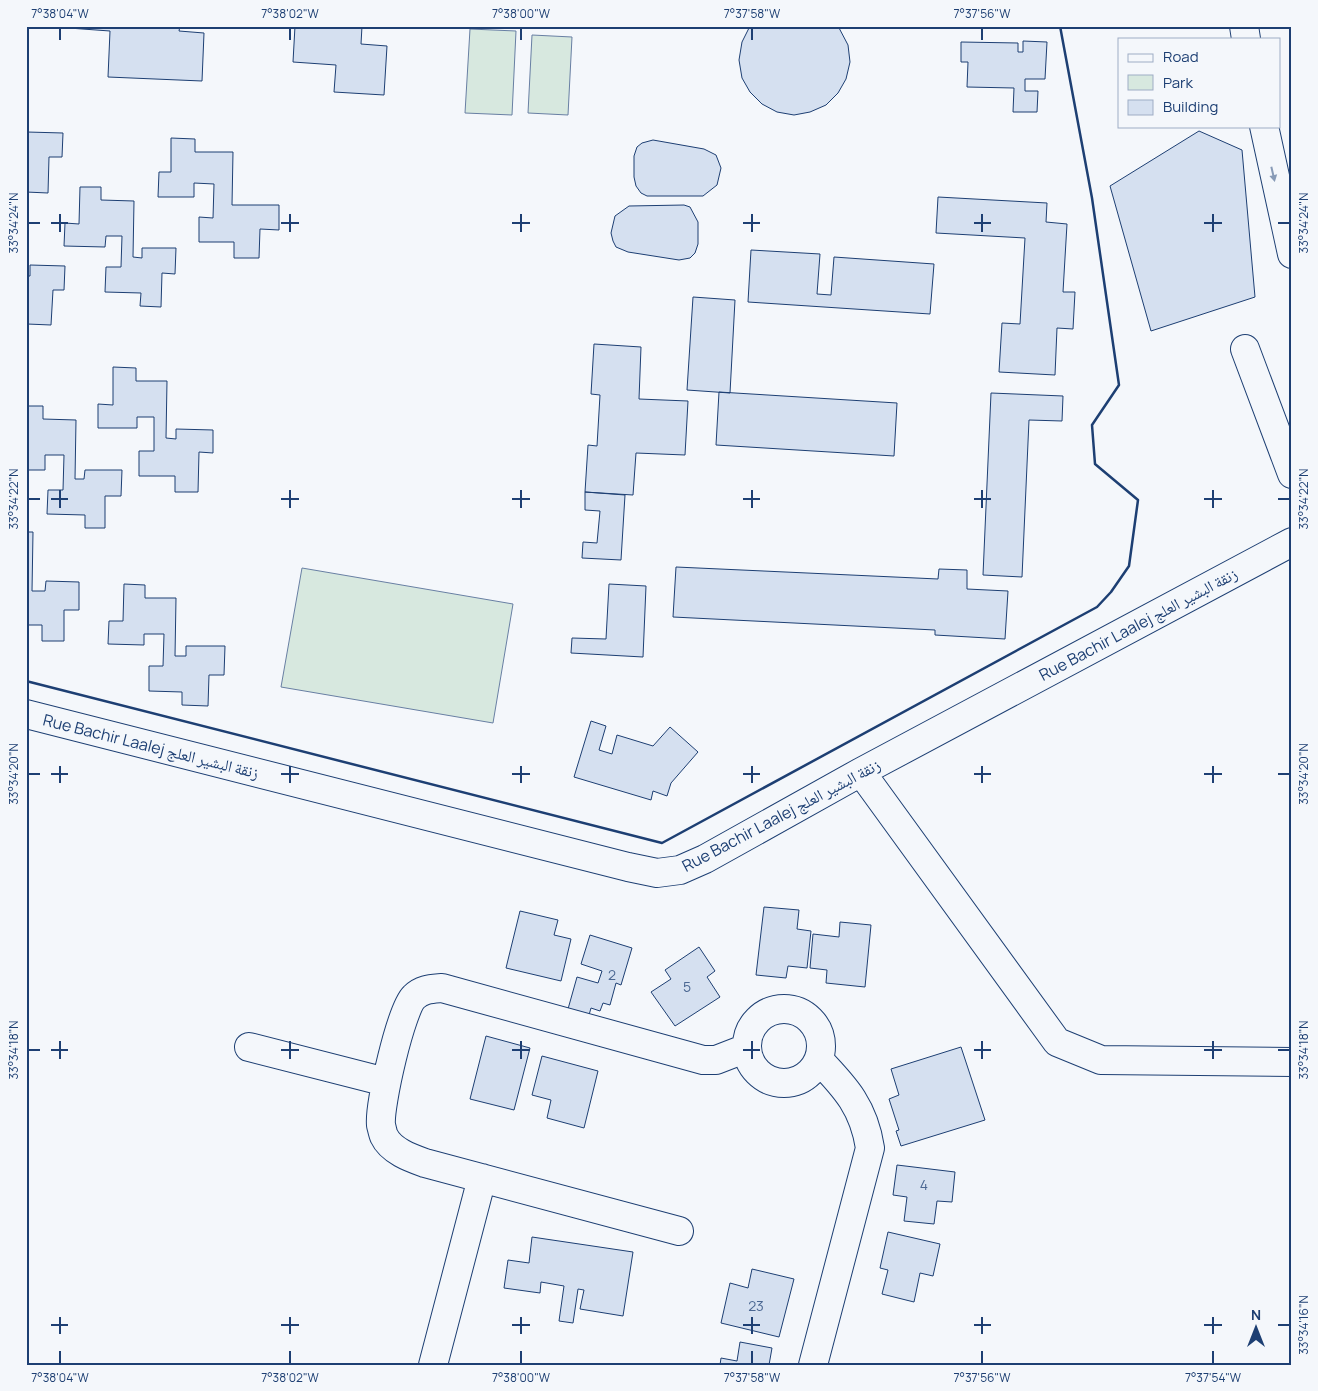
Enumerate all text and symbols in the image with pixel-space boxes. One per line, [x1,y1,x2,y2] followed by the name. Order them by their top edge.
[31,5,90,22] text: 7°38'04"W
[261,5,320,22] text: 7°38'02"W
[492,5,551,22] text: 7°38'00"W
[724,5,781,22] text: 7°37'58"W
[954,5,1011,22] text: 7°37'56"W
[1118,38,1280,128] legend
[1163,46,1199,67] text: Road
[1163,72,1193,93] text: Park
[1163,96,1218,117] text: Building
[1269,166,1277,182] one-way arrow
[5,193,22,253] text: 33°34'24"N
[1295,193,1312,253] text: 33°34'24"N
[5,468,22,530] text: 33°34'22"N
[1295,468,1312,530] text: 33°34'22"N
[1035,562,1241,686] street label: Rue Bachir Laalej زنقة البشير العلج
[41,709,261,783] street label: Rue Bachir Laalej زنقة البشير العلج
[5,743,22,805] text: 33°34'20"N
[1295,743,1312,805] text: 33°34'20"N
[678,753,884,877] street label: Rue Bachir Laalej زنقة البشير العلج
[608,965,616,984] house number: 2
[683,977,691,996] house number: 5
[5,1020,22,1080] text: 33°34'18"N
[1295,1020,1312,1080] text: 33°34'18"N
[920,1175,928,1194] house number: 4
[1295,1295,1312,1355] text: 33°34'16"N
[748,1296,764,1315] house number: 23
[1230,1304,1280,1354] north arrow
[1251,1305,1261,1324] text: N
[31,1369,90,1386] text: 7°38'04"W
[261,1369,320,1386] text: 7°38'02"W
[492,1369,551,1386] text: 7°38'00"W
[724,1369,781,1386] text: 7°37'58"W
[954,1369,1011,1386] text: 7°37'56"W
[1185,1369,1242,1386] text: 7°37'54"W

